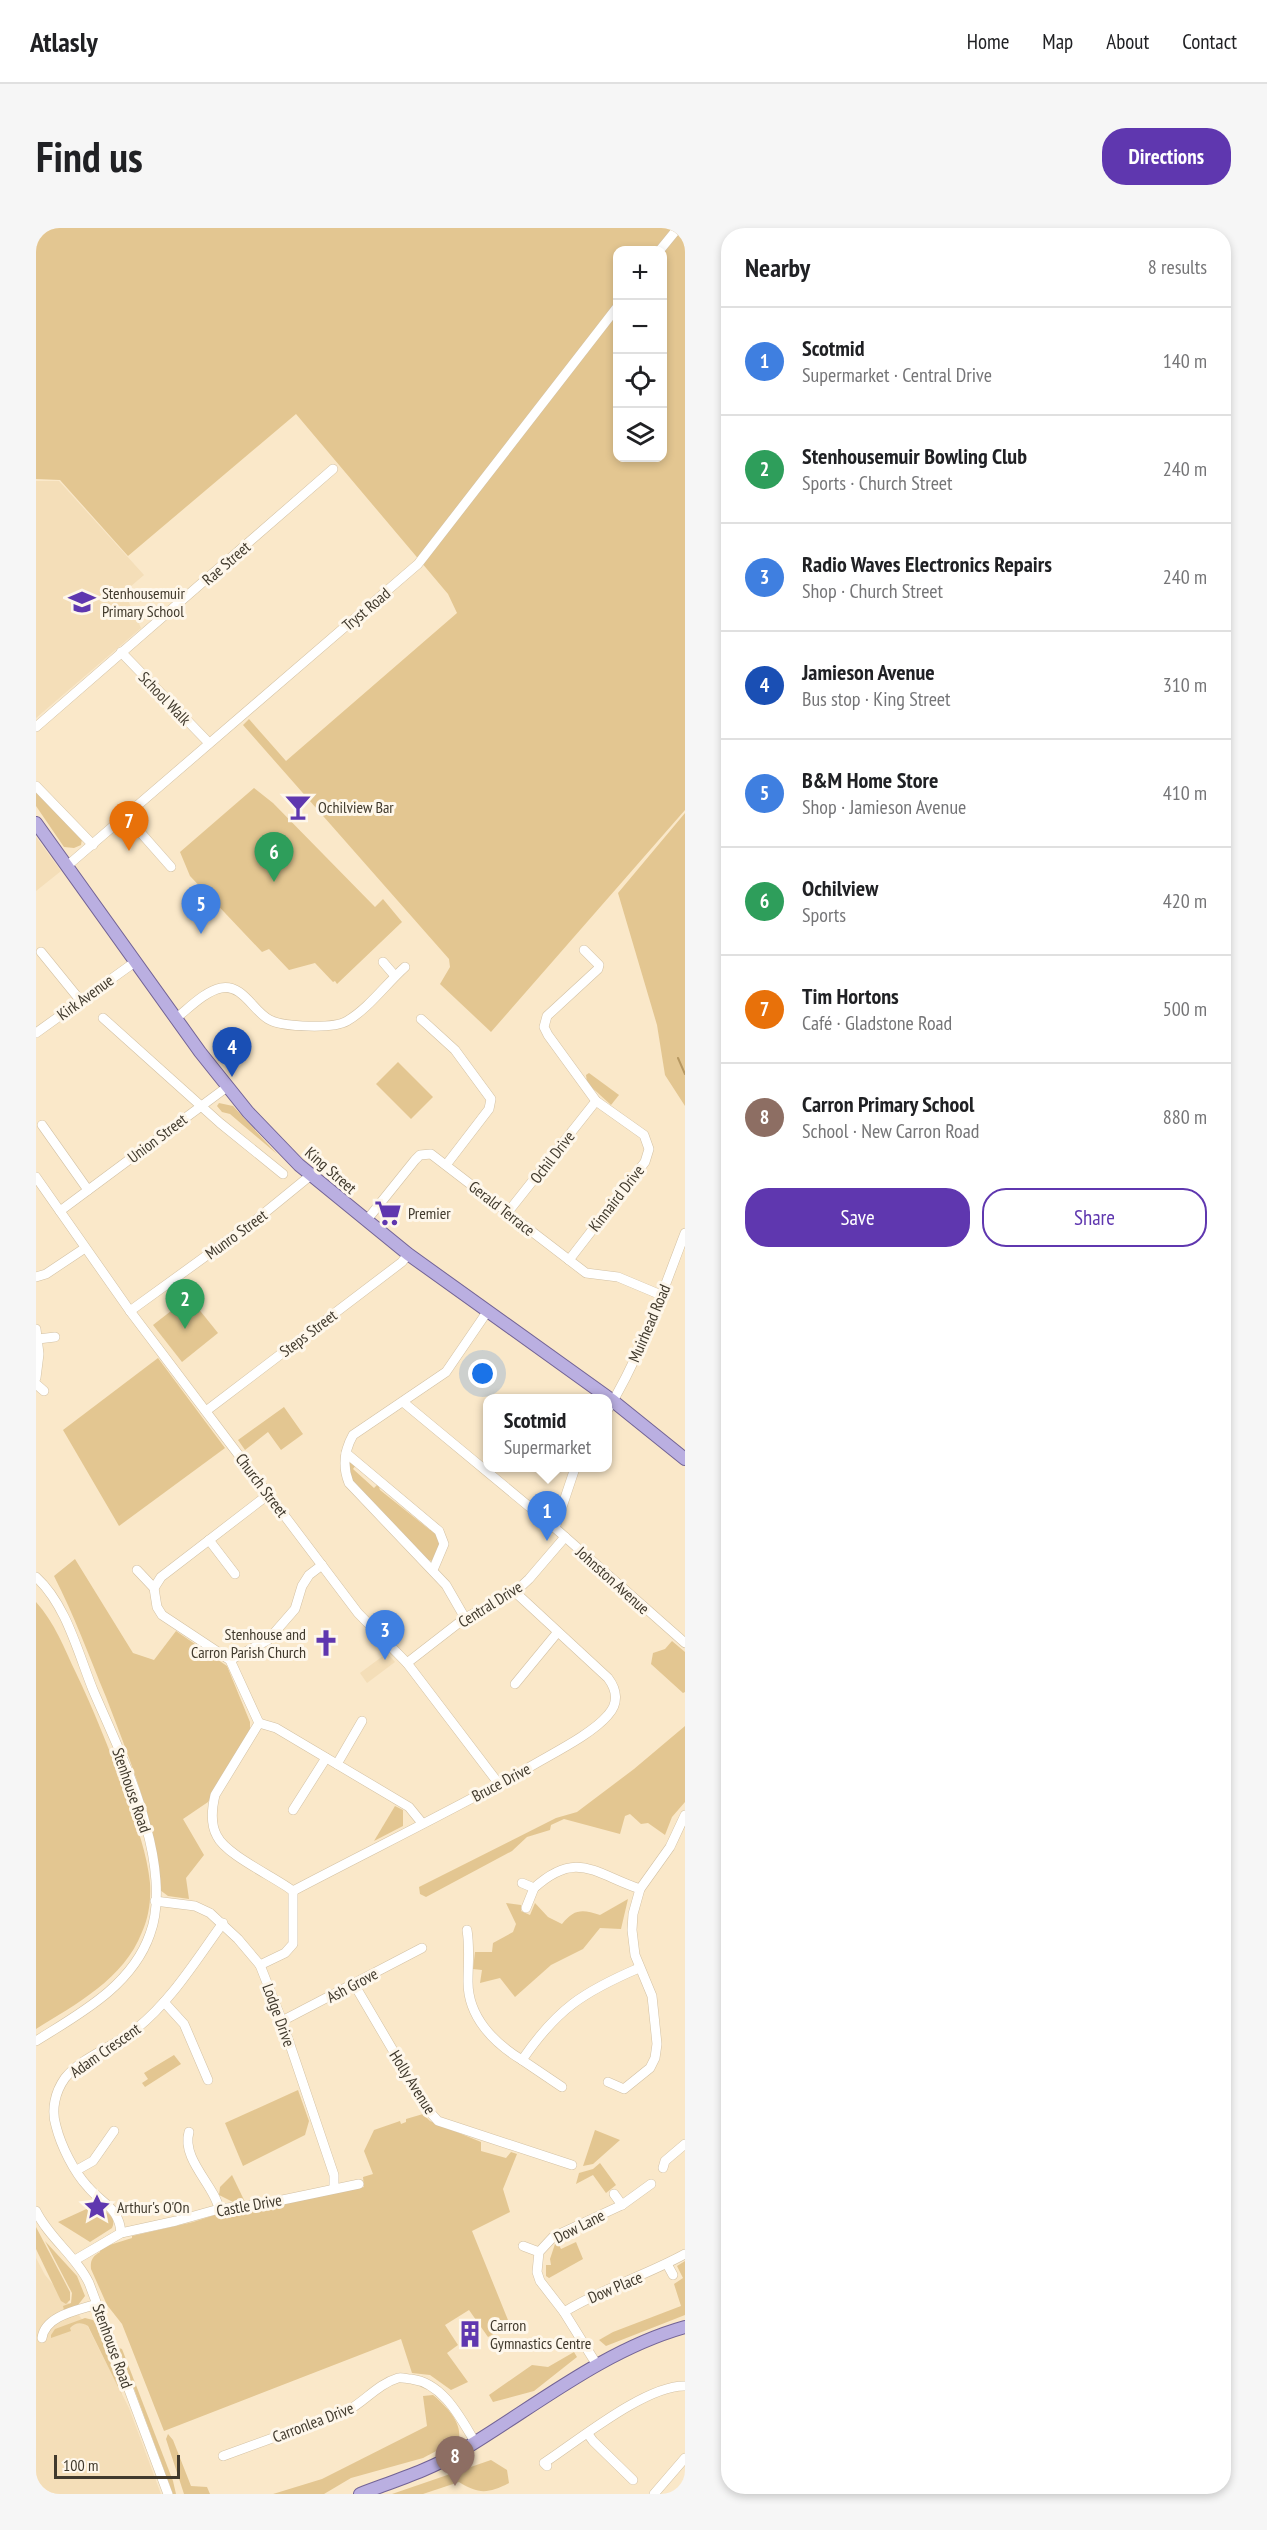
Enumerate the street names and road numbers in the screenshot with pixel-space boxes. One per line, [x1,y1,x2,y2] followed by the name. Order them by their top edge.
[198,536,255,589] street label: Rae Street
[338,583,394,635] street label: Tryst Road
[135,667,196,730] street label: School Walk
[53,970,117,1024] street label: Kirk Avenue
[123,1109,191,1167] street label: Union Street
[525,1127,579,1187] street label: Ochil Drive
[301,1142,361,1198] street label: King Street
[584,1161,648,1235] street label: Kinnaird Drive
[465,1176,539,1240] street label: Gerald Terrace
[201,1204,271,1263] street label: Munro Street
[624,1281,674,1365] street label: Muirhead Road
[275,1305,341,1361] street label: Steps Street
[231,1449,293,1521] street label: Church Street
[571,1541,654,1618] street label: Johnston Avenue
[454,1576,526,1632] street label: Central Drive
[108,1745,156,1835] street label: Stenhouse Road
[468,1758,534,1806] street label: Bruce Drive
[323,1963,381,2007] street label: Ash Grove
[258,1981,300,2049] street label: Lodge Drive
[66,2018,145,2082] street label: Adam Crescent
[385,2046,441,2118] street label: Holly Avenue
[215,2189,283,2221] street label: Castle Drive
[550,2205,608,2247] street label: Dow Lane
[585,2267,645,2307] street label: Dow Place
[88,2301,138,2391] street label: Stenhouse Road
[270,2397,356,2447] street label: Carronlea Drive

